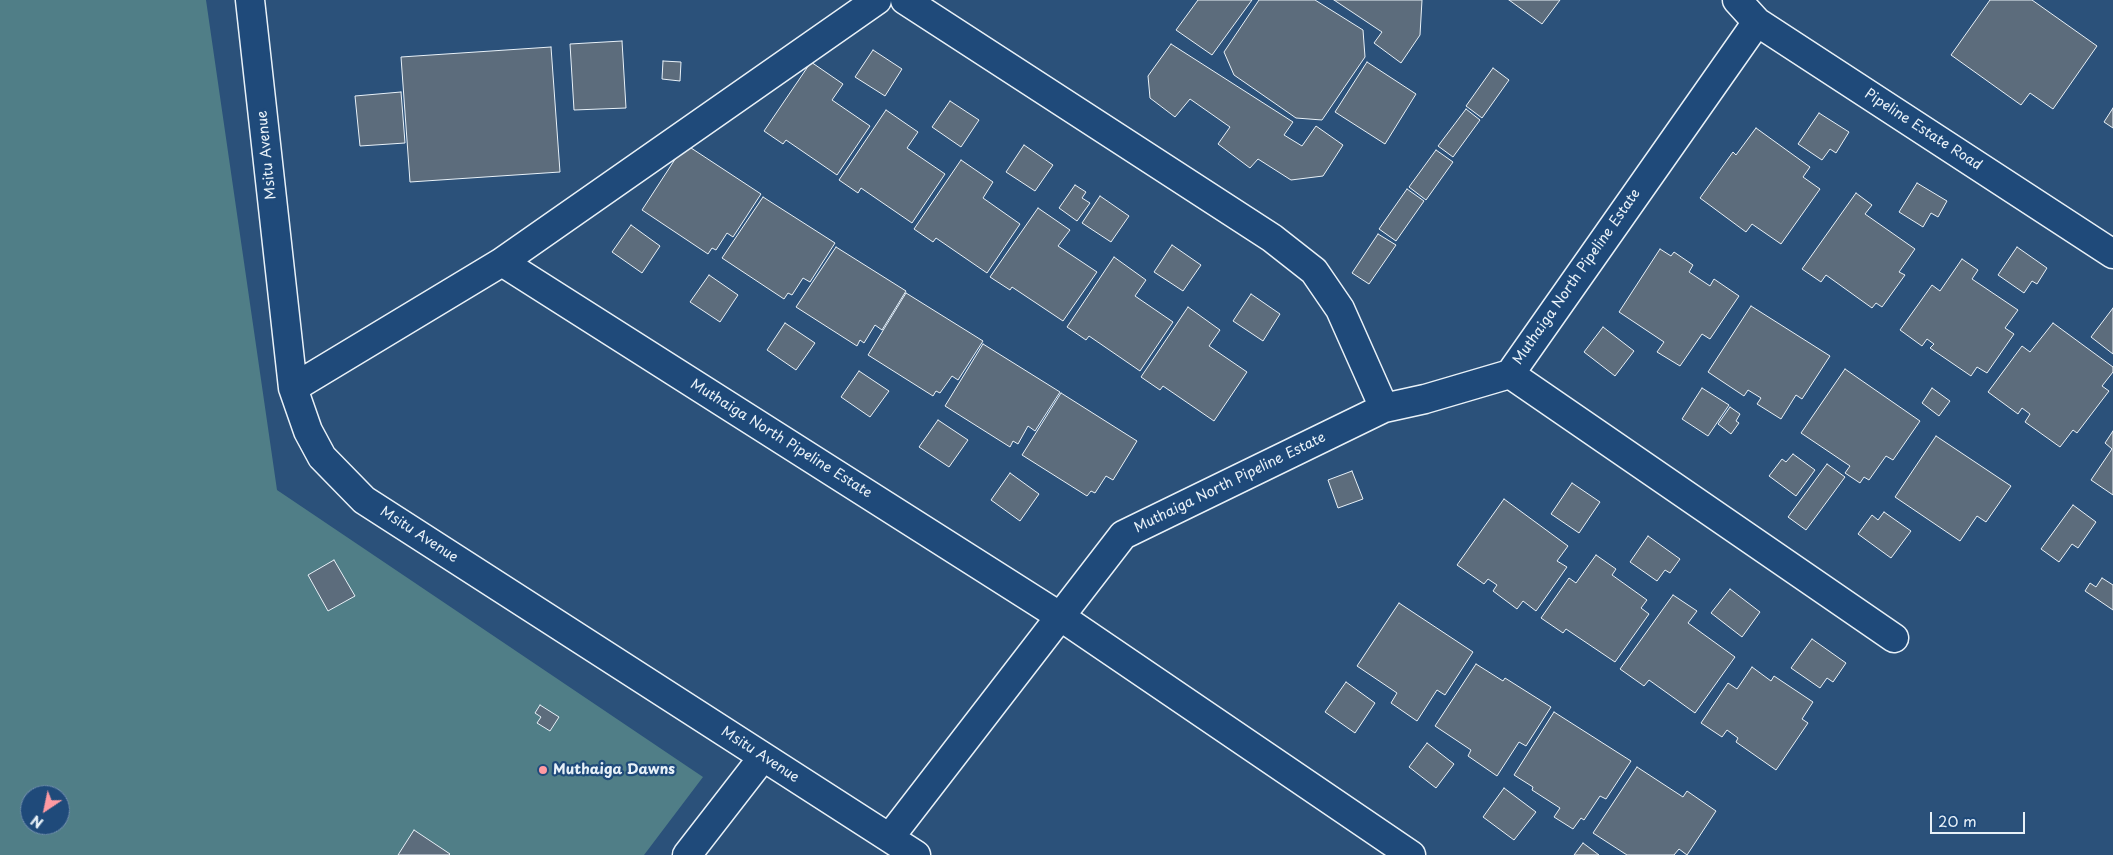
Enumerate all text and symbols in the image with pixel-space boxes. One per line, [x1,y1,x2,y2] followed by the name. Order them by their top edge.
[1861,86,1985,174] street label: Pipeline Estate Road
[254,110,280,200] street label: Msitu Avenue
[1510,186,1644,368] street label: Muthaiga North Pipeline Estate
[687,376,875,502] street label: Muthaiga North Pipeline Estate
[1132,429,1328,537] street label: Muthaiga North Pipeline Estate
[377,504,461,566] street label: Msitu Avenue
[718,724,802,786] street label: Msitu Avenue
[553,762,675,778] place label: Muthaiga Dawns
[537,764,549,776] marker: Muthaiga Dawns
[20,785,70,835] north arrow
[1933,802,2028,834] scale bar
[1938,809,1977,832] text: 20 m
[26,810,47,834] text: N

